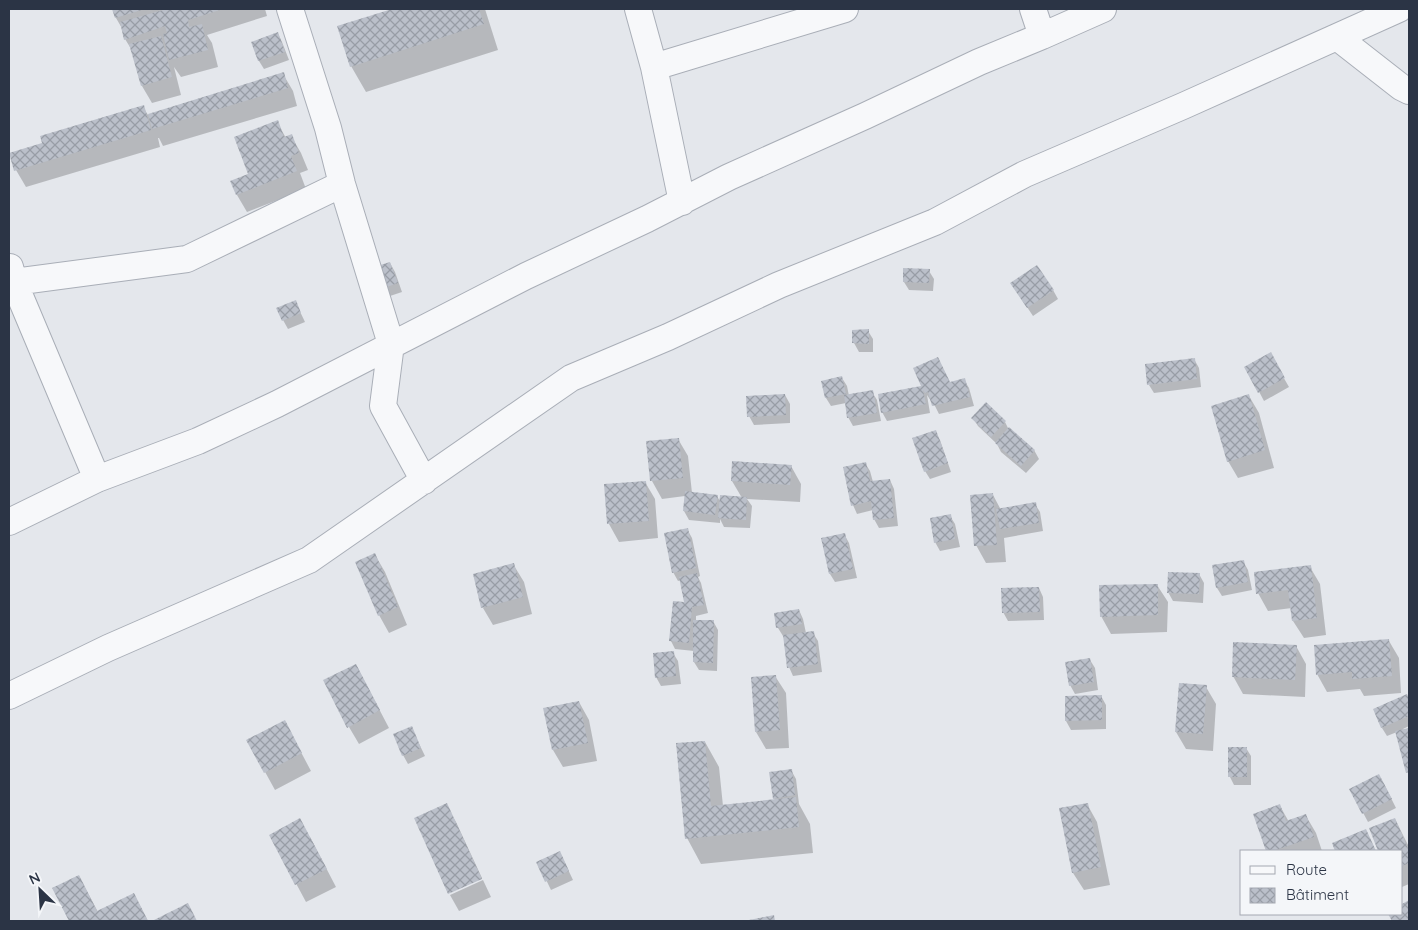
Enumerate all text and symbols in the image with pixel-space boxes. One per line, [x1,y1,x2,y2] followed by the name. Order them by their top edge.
[1240,850,1403,915] legend
[1286,860,1327,879] text: Route
[15,865,65,915] north arrow
[26,868,43,889] text: N
[1286,885,1349,904] text: Bâtiment

